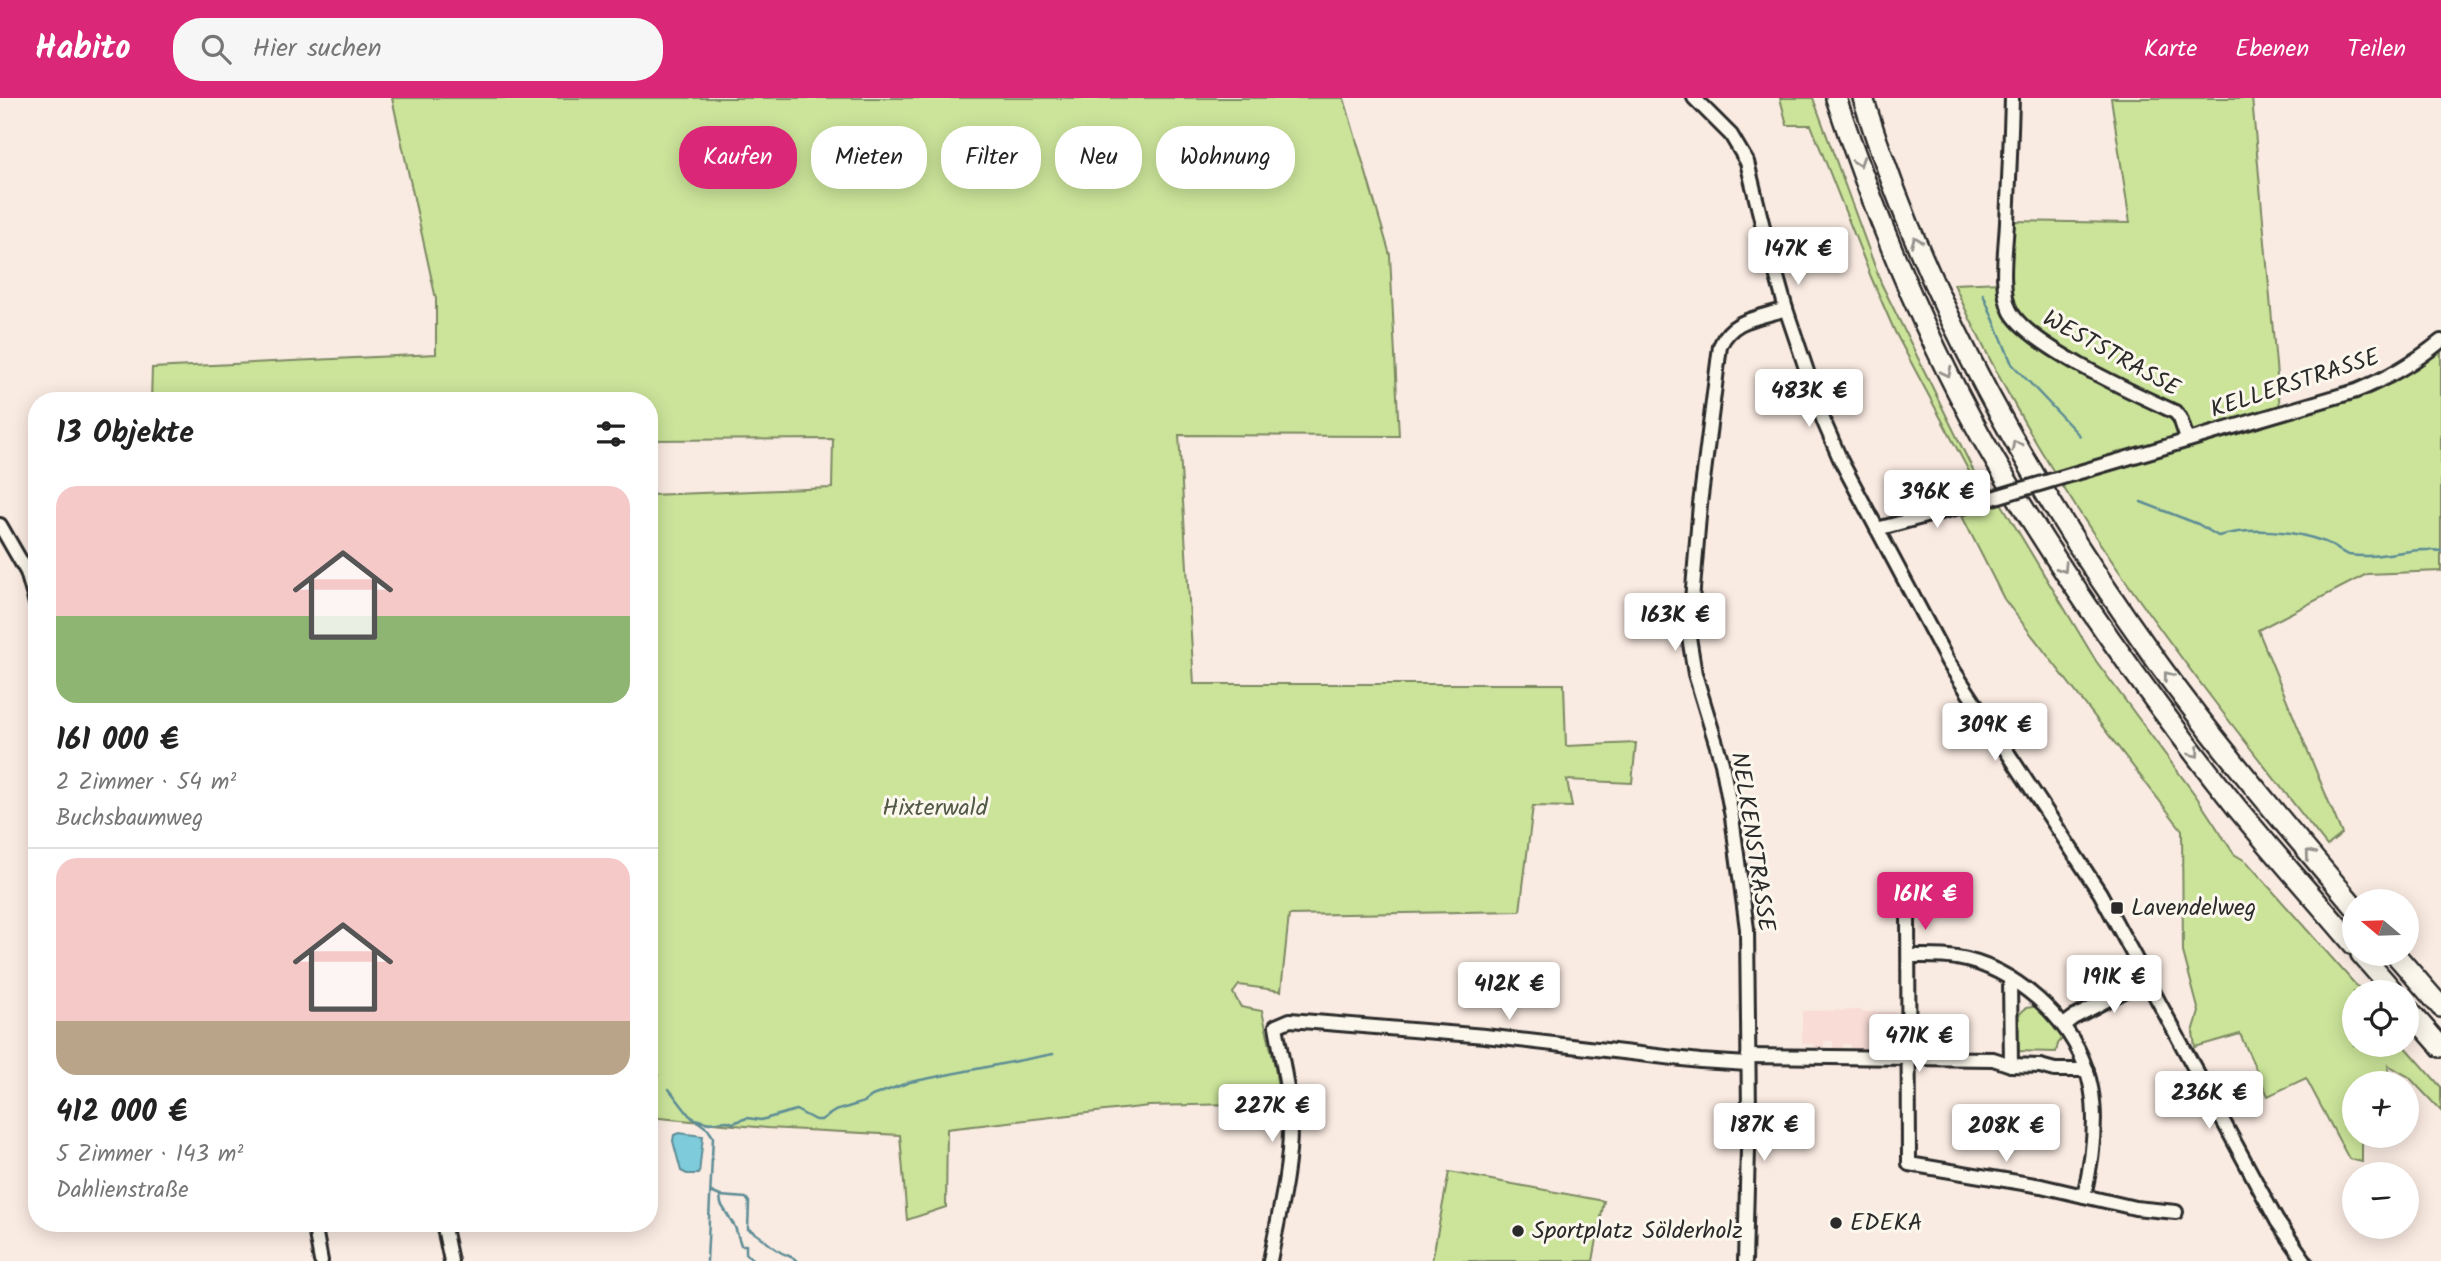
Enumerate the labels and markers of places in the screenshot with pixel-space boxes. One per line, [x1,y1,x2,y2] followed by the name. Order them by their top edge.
[1741,228,1855,287] pin: 147K €
[1752,370,1866,429] pin: 483K €
[1880,470,1994,530] pin: 396K €
[1618,594,1732,653] pin: 163K €
[1938,704,2052,763] pin: 309K €
[1868,872,1982,932] pin: 161K €
[2131,889,2256,928] place label: Lavendelweg
[2109,900,2125,916] marker: Lavendelweg
[2057,956,2171,1015] pin: 191K €
[1452,962,1566,1022] pin: 412K €
[1862,1014,1976,1074] pin: 471K €
[2152,1072,2266,1131] pin: 236K €
[1215,1084,1329,1144] pin: 227K €
[1707,1104,1821,1163] pin: 187K €
[1949,1104,2063,1164] pin: 208K €
[1850,1204,1922,1243] place label: EDEKA
[1532,1212,1743,1251] place label: Sportplatz Sölderholz
[1828,1215,1844,1231] marker: EDEKA
[1510,1223,1526,1239] marker: Sportplatz Sölderholz

